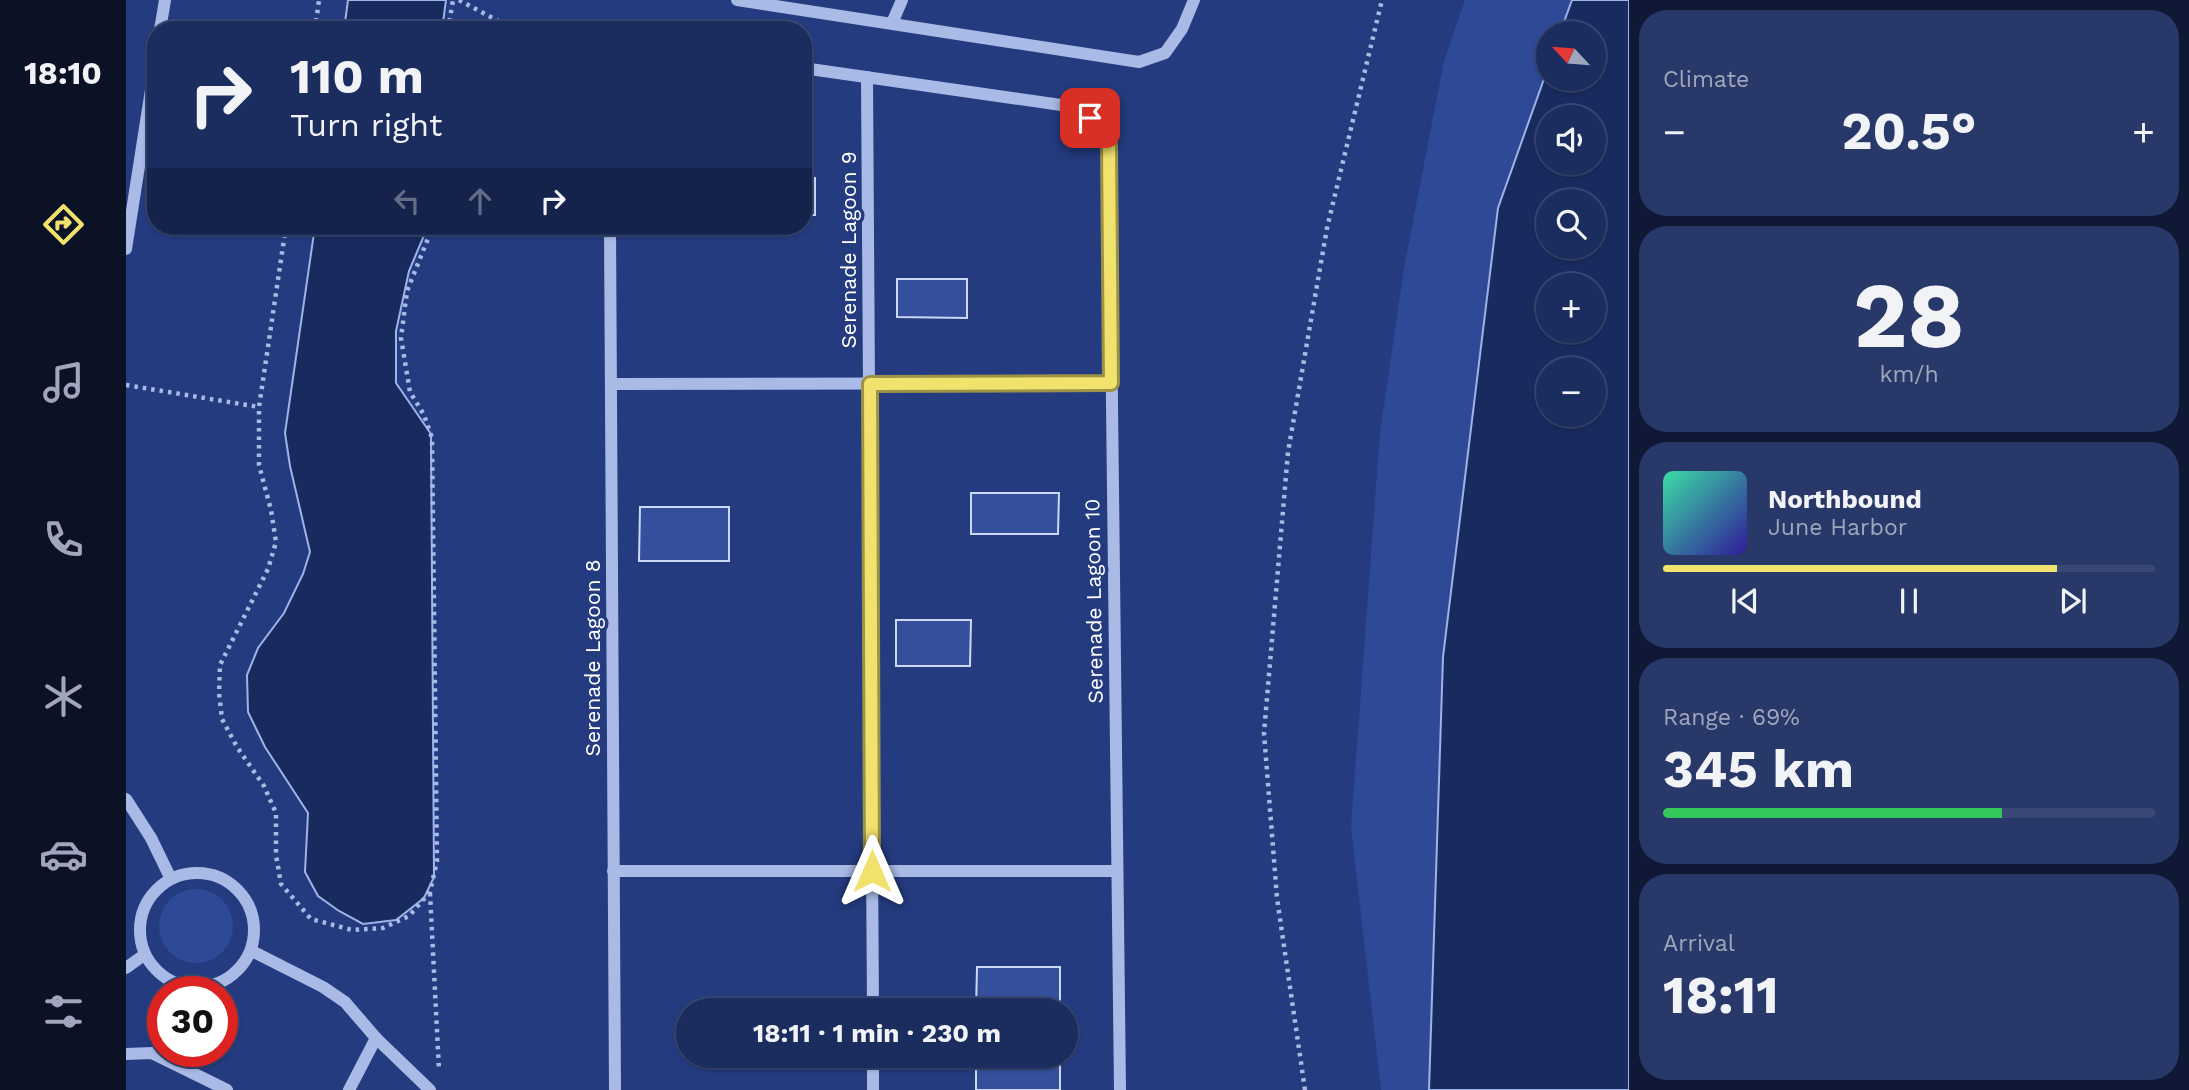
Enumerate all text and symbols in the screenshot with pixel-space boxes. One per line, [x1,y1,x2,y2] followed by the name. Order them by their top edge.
[1536,21,1606,91] north arrow
[1536,21,1606,427] map controls
[290,47,424,105] text: 110 m
[175,49,266,140] icon: right
[24,54,102,92] text: 18:10
[1663,66,1749,93] text: Climate
[1060,88,1120,148] pin
[1071,99,1109,137] icon: arrive
[1841,101,1977,162] text: 20.5°
[1536,105,1606,175] button: sound
[290,106,442,144] text: Turn right
[1663,110,1686,154] text: −
[2132,110,2155,154] text: +
[836,151,861,349] street label: Serenade Lagoon 9
[388,182,426,220] icon: left
[461,182,499,220] icon: ahead
[534,182,572,220] icon: right
[1536,189,1606,259] button: search
[39,200,88,249] icon: directions
[1853,262,1965,369] text: 28
[1536,273,1606,343] button: +
[1536,357,1606,427] button: −
[39,358,88,407] icon: music
[1879,361,1939,388] text: km/h
[1768,484,1922,514] text: Northbound
[1079,498,1108,704] street label: Serenade Lagoon 10
[1768,514,1907,541] text: June Harbor
[39,515,88,564] icon: phone
[580,559,605,757] street label: Serenade Lagoon 8
[1726,582,1764,620] icon: previous
[1890,582,1928,620] icon: pause
[2054,582,2092,620] icon: next
[39,672,88,721] icon: climate
[1663,704,1800,731] text: Range · 69%
[1663,739,1854,800] text: 345 km
[39,830,88,879] icon: car
[835,834,909,908] position arrow
[1663,930,1735,957] text: Arrival
[1663,965,1779,1026] text: 18:11
[147,976,238,1067] speed limit sign: 30
[39,987,88,1036] icon: filters
[753,1018,1001,1048] text: 18:11 · 1 min · 230 m

